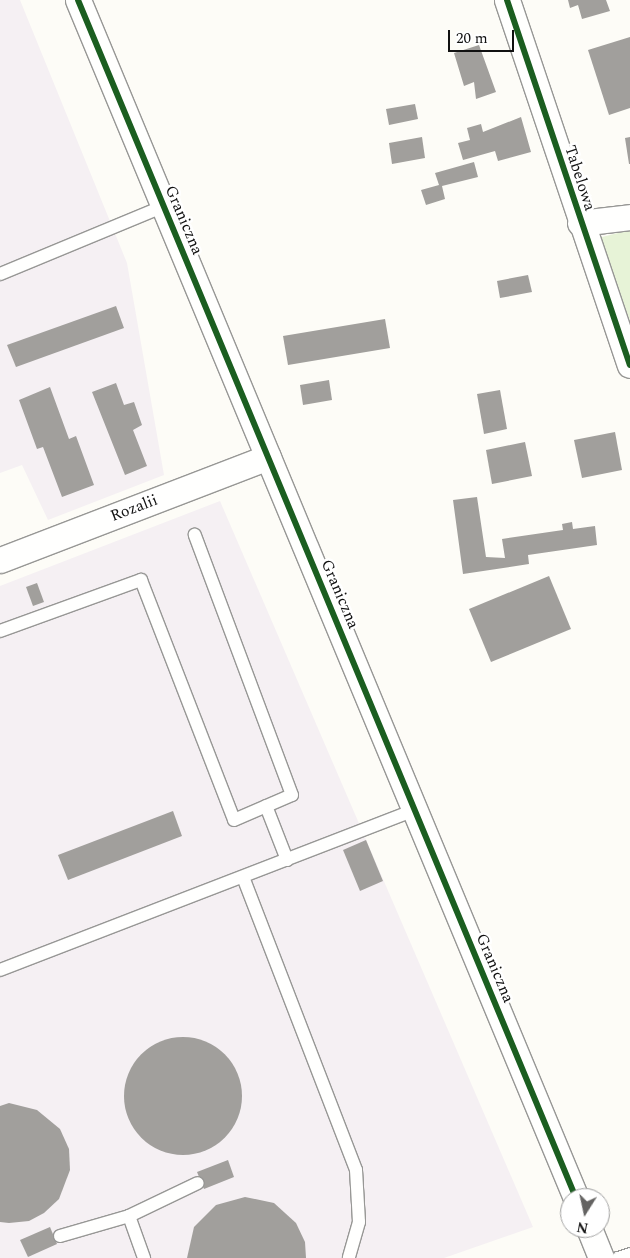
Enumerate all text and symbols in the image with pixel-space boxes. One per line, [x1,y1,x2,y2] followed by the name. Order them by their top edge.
[450,20,516,52] scale bar
[456,27,488,50] text: 20 m
[560,143,600,213] street label: Tabelowa
[161,183,207,257] street label: Graniczna
[108,490,160,526] street label: Rozalii
[317,557,363,631] street label: Graniczna
[472,931,518,1005] street label: Graniczna
[560,1188,610,1238] north arrow
[575,1216,590,1239] text: N

